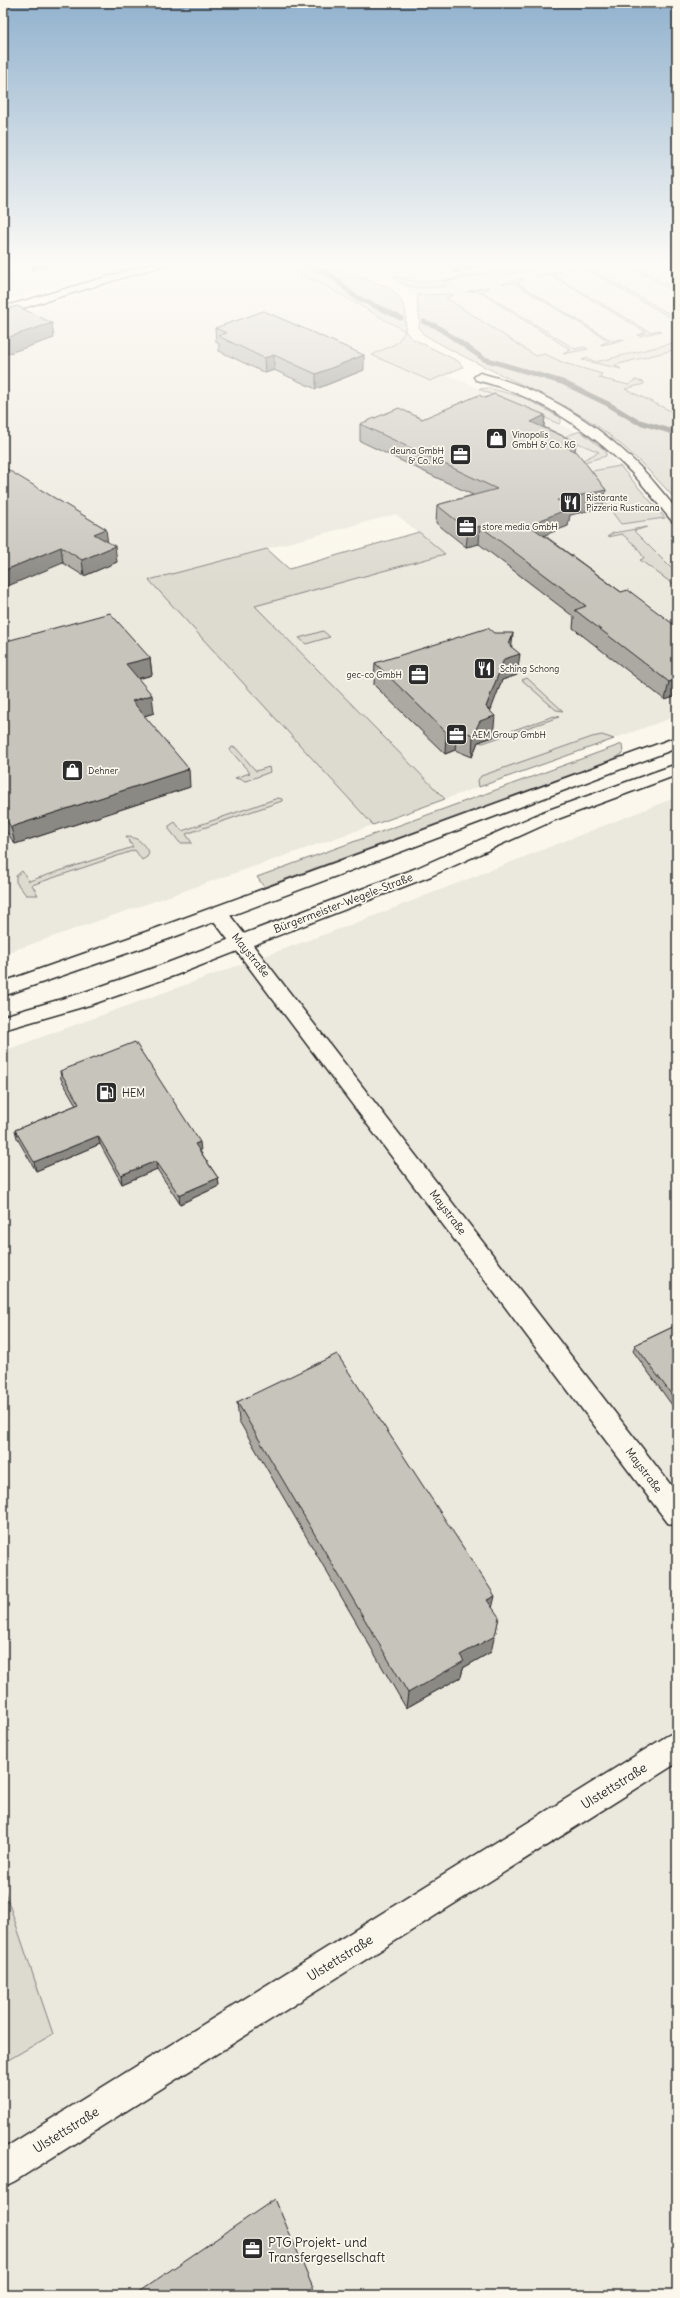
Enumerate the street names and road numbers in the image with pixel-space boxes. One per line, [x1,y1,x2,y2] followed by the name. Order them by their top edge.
[271,870,415,936] street label: Bürgermeister-Wegele-Straße
[229,930,273,980] street label: Maystraße
[427,1187,469,1237] street label: Maystraße
[623,1445,665,1495] street label: Maystraße
[578,1759,650,1813] street label: Ulstettstraße
[304,1931,376,1985] street label: Ulstettstraße
[30,2103,102,2157] street label: Ulstettstraße

